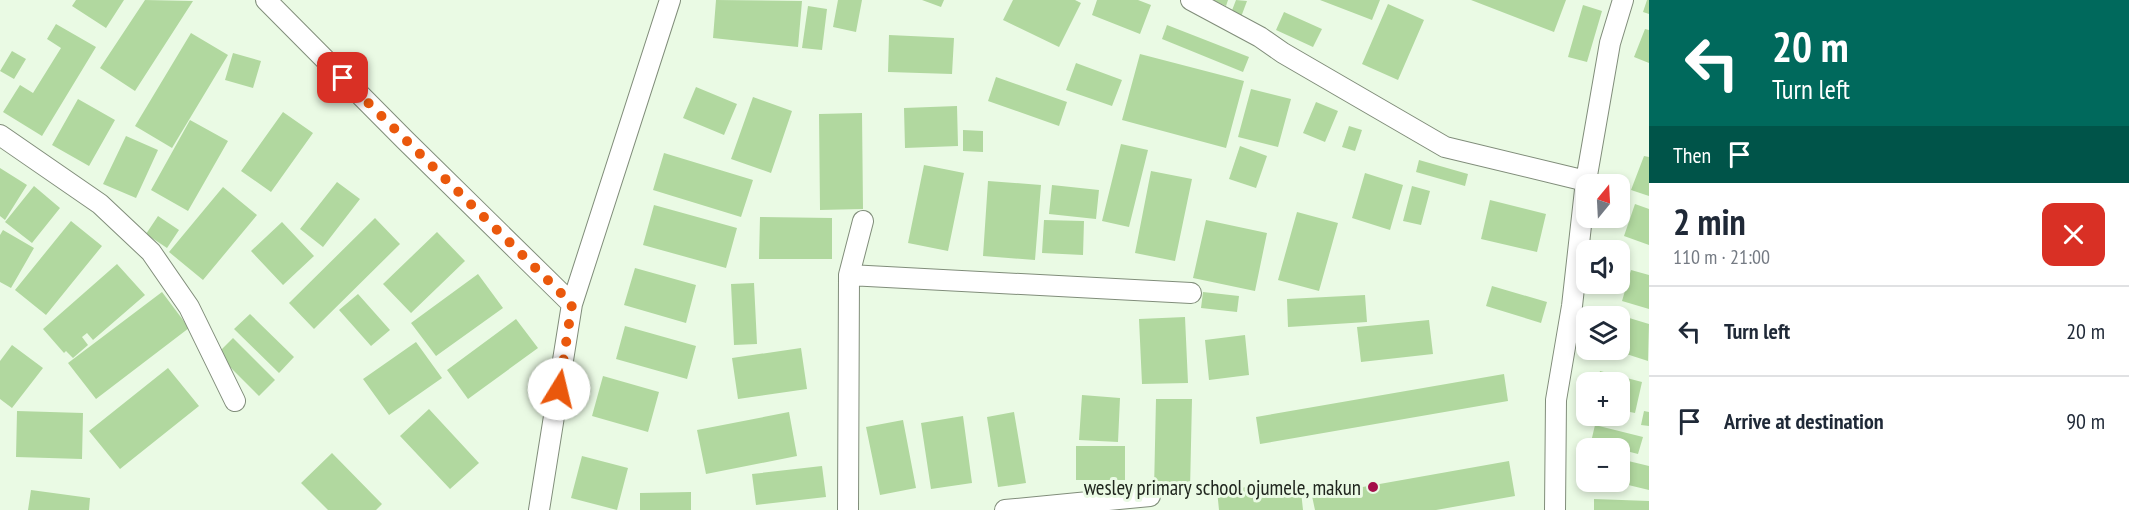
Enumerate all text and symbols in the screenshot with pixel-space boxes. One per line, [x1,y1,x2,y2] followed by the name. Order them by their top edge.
[1772,19,1849,74] text: 20 m
[1673,24,1751,102] icon: left
[317,52,368,103] pin
[326,61,359,94] icon: arrive
[1772,72,1850,106] text: Turn left
[1723,138,1756,171] icon: arrive
[1673,141,1711,169] text: Then
[1576,174,1630,228] north arrow
[1576,174,1630,492] map controls
[1673,198,1746,245] text: 2 min
[2042,203,2105,266] button: close
[1576,240,1630,294] button: sound
[1673,244,1770,270] text: 110 m · 21:00
[1576,306,1630,360] button: layers
[1673,315,1706,348] icon: left
[1724,317,1790,345] text: Turn left
[2066,317,2105,345] text: 20 m
[527,357,591,421] position arrow
[1576,372,1630,426] button: +
[1673,405,1706,438] icon: arrive
[1724,407,1884,435] text: Arrive at destination
[2066,407,2105,435] text: 90 m
[1576,438,1630,492] button: −
[1084,474,1361,501] place label: wesley primary school ojumele, makun
[1366,480,1380,494] marker: wesley primary school ojumele, makun

